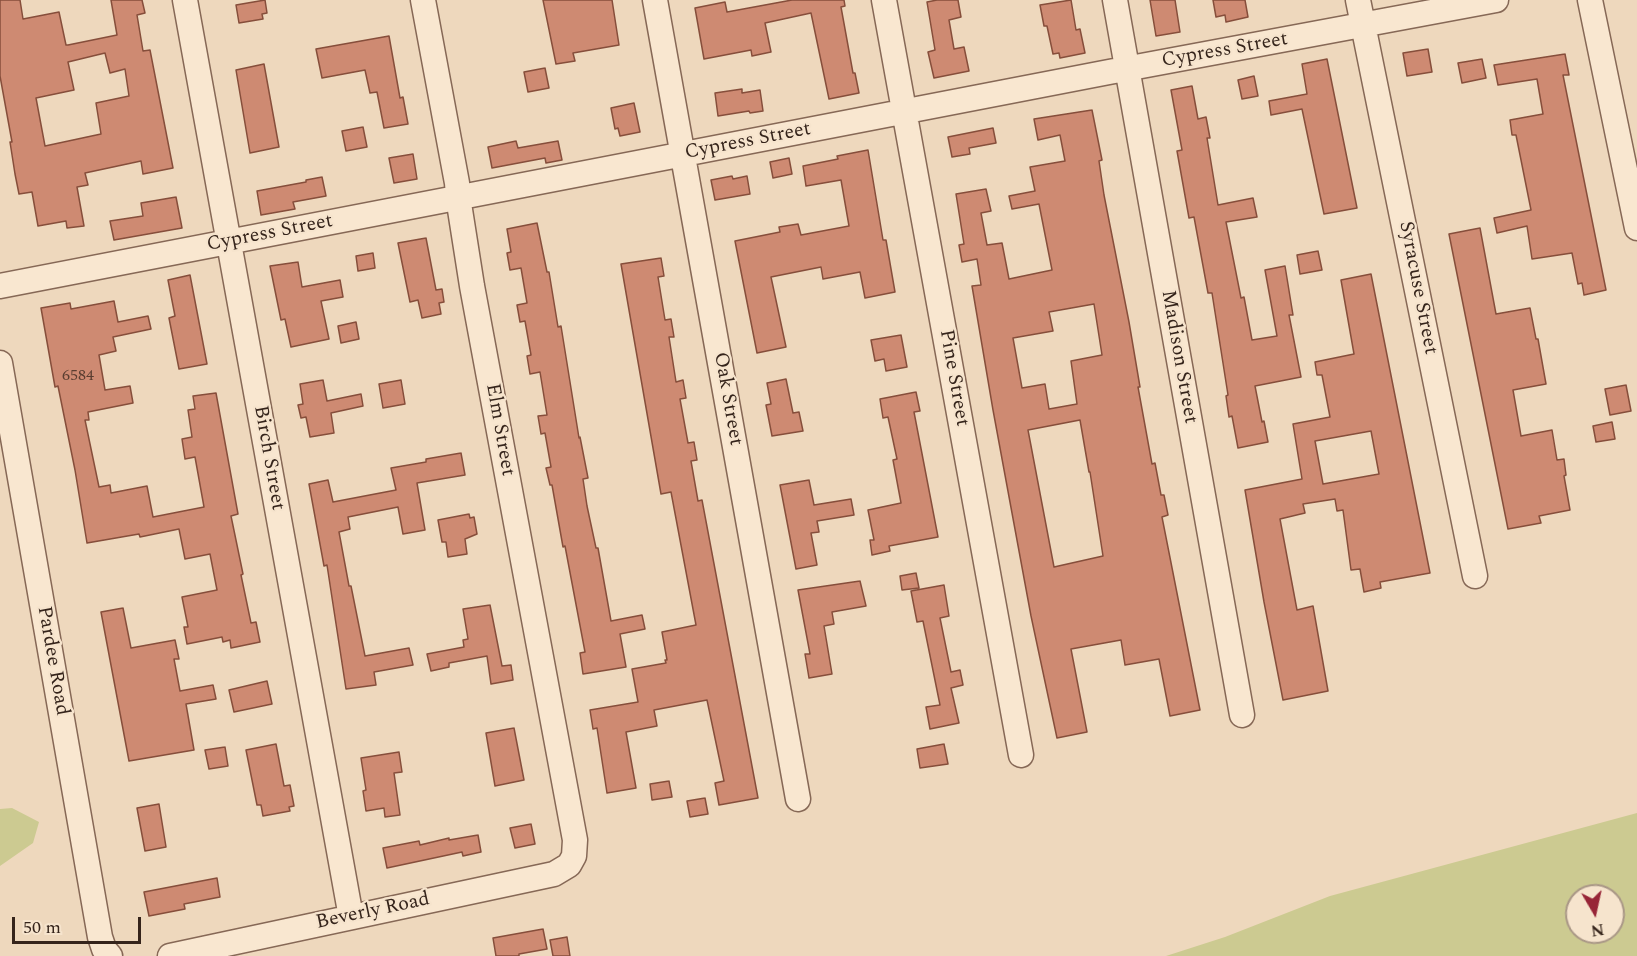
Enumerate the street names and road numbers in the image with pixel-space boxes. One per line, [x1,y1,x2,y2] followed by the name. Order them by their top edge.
[1160,28,1290,74] street label: Cypress Street
[683,118,813,166] street label: Cypress Street
[205,210,335,258] street label: Cypress Street
[1392,219,1442,357] street label: Syracuse Street
[1154,288,1202,426] street label: Madison Street
[933,328,973,428] street label: Pine Street
[707,350,747,448] street label: Oak Street
[479,382,519,478] street label: Elm Street
[247,404,289,512] street label: Birch Street
[31,604,73,718] street label: Pardee Road
[314,888,432,936] street label: Beverly Road

